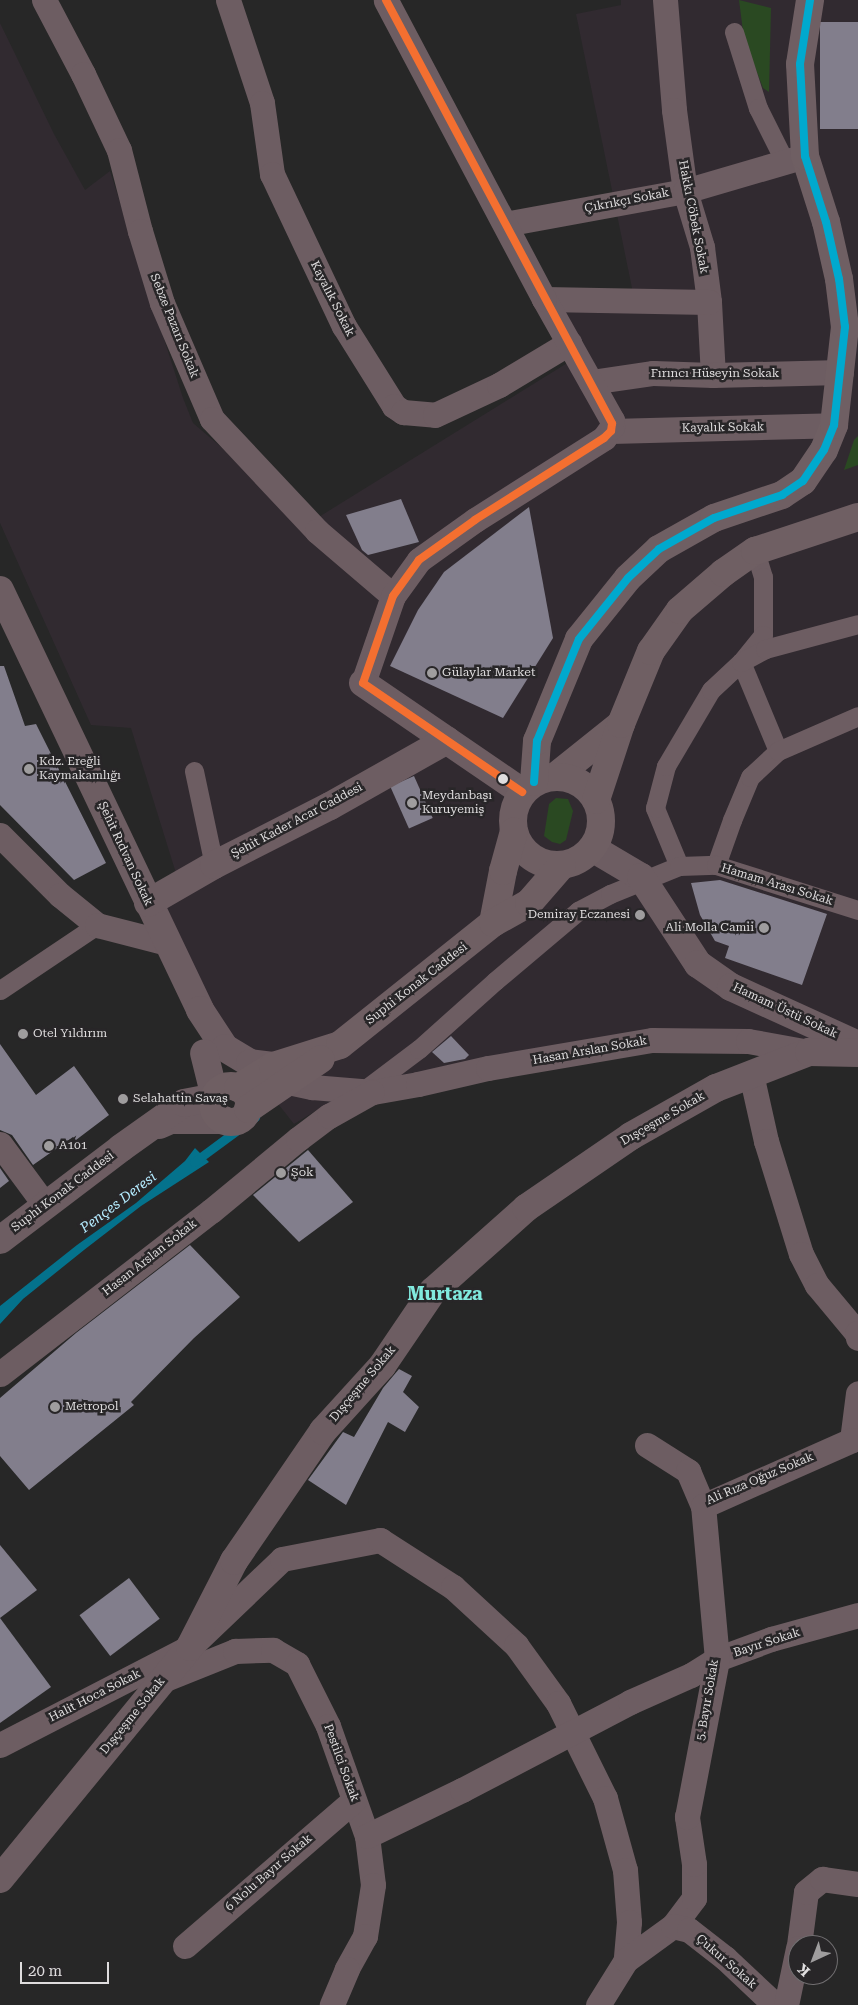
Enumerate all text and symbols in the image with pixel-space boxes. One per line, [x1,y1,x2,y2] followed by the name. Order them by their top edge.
[675,159,711,275] street label: Hakkı Cöbek Sokak
[583,186,671,216] street label: Çıkrıkçı Sokak
[307,259,357,339] street label: Kayalık Sokak
[146,272,202,380] street label: Sebze Pazarı Sokak
[651,367,779,381] street label: Fırıncı Hüseyin Sokak
[682,420,764,436] street label: Kayalık Sokak
[442,666,535,680] place label: Gülaylar Market
[426,667,438,679] marker: Gülaylar Market
[39,755,121,783] place label: Kdz. Ereğli Kaymakamlığı
[23,763,35,775] marker: Kdz. Ereğli Kaymakamlığı
[498,774,508,784] unlabelled marker
[229,780,365,862] street label: Şehit Kader Acar Caddesi
[422,789,492,817] place label: Meydanbaşı Kuruyemiş
[406,797,418,809] marker: Meydanbaşı Kuruyemiş
[95,800,155,908] street label: Şehit Rıdvan Sokak
[719,861,835,909] street label: Hamam Arası Sokak
[528,908,630,922] place label: Demiray Eczanesi
[634,909,646,921] marker: Demiray Eczanesi
[666,921,754,935] place label: Ali Molla Camii
[758,922,770,934] marker: Ali Molla Camii
[363,940,471,1028] street label: Suphi Konak Caddesi
[730,980,840,1042] street label: Hamam Üstü Sokak
[33,1027,107,1041] place label: Otel Yıldırım
[17,1028,29,1040] marker: Otel Yıldırım
[532,1034,648,1068] street label: Hasan Arslan Sokak
[618,1089,708,1149] street label: Dışçeşme Sokak
[133,1092,228,1106] place label: Selahattin Savaş
[117,1093,129,1105] marker: Selahattin Savaş
[59,1139,88,1153] place label: A101
[43,1140,55,1152] marker: A101
[9,1149,117,1235] street label: Suphi Konak Caddesi
[291,1166,314,1180] place label: Şok
[275,1167,287,1179] marker: Şok
[77,1168,159,1236] water label: Pençes Deresi
[100,1217,200,1299] street label: Hasan Arslan Sokak
[407,1283,483,1305] district label: Murtaza
[327,1343,399,1425] street label: Dışçeşme Sokak
[65,1400,118,1414] place label: Metropol
[49,1401,61,1413] marker: Metropol
[704,1450,816,1508] street label: Ali Rıza Oğuz Sokak
[732,1625,802,1661] street label: Bayır Sokak
[694,1658,722,1742] street label: 5. Bayır Sokak
[47,1667,143,1725] street label: Halit Hoca Sokak
[98,1675,168,1757] street label: Dışçeşme Sokak
[320,1722,362,1804] street label: Pestilci Sokak
[223,1831,315,1915] street label: 6 Nolu Bayır Sokak
[693,1932,759,1992] street label: Çukur Sokak
[788,1935,838,1985] north arrow
[22,1952,111,1984] scale bar
[794,1961,813,1980] text: K
[28,1962,62,1980] text: 20 m

